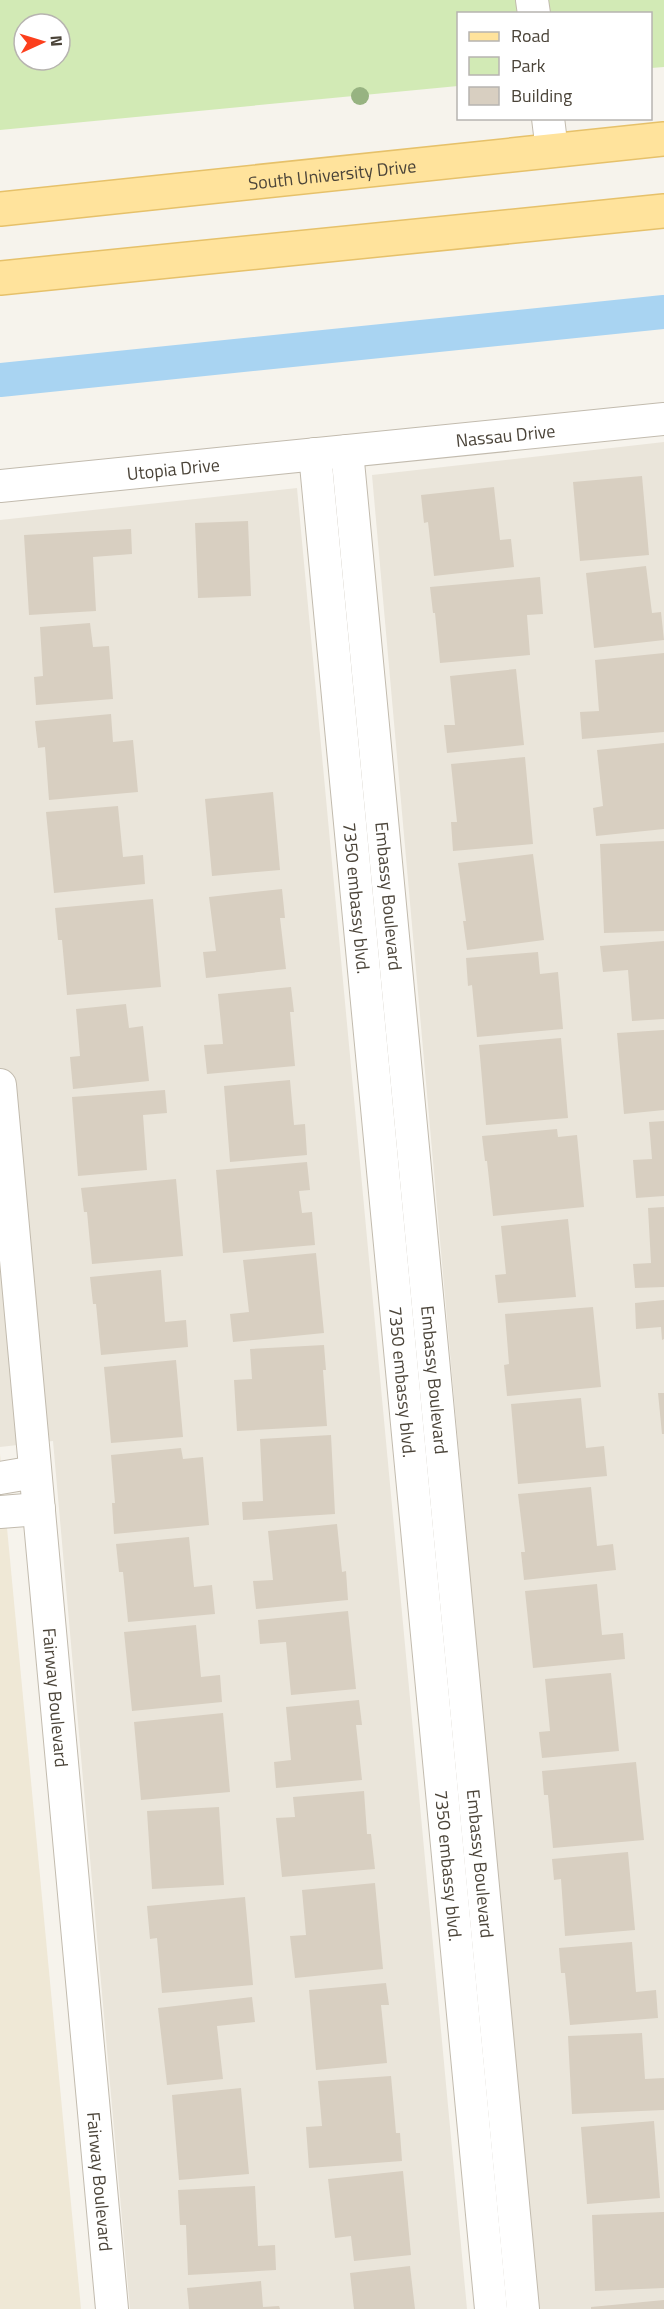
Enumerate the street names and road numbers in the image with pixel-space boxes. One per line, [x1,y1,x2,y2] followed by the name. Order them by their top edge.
[247,152,417,196] street label: South University Drive
[454,417,556,453] street label: Nassau Drive
[125,450,221,487] street label: Utopia Drive
[369,820,410,972] street label: Embassy Boulevard
[337,821,378,975] street label: 7350 embassy blvd.
[415,1304,455,1455] street label: Embassy Boulevard
[382,1305,424,1459] street label: 7350 embassy blvd.
[36,1627,76,1768] street label: Fairway Boulevard
[460,1788,501,1939] street label: Embassy Boulevard
[428,1789,470,1943] street label: 7350 embassy blvd.
[81,2111,120,2252] street label: Fairway Boulevard

